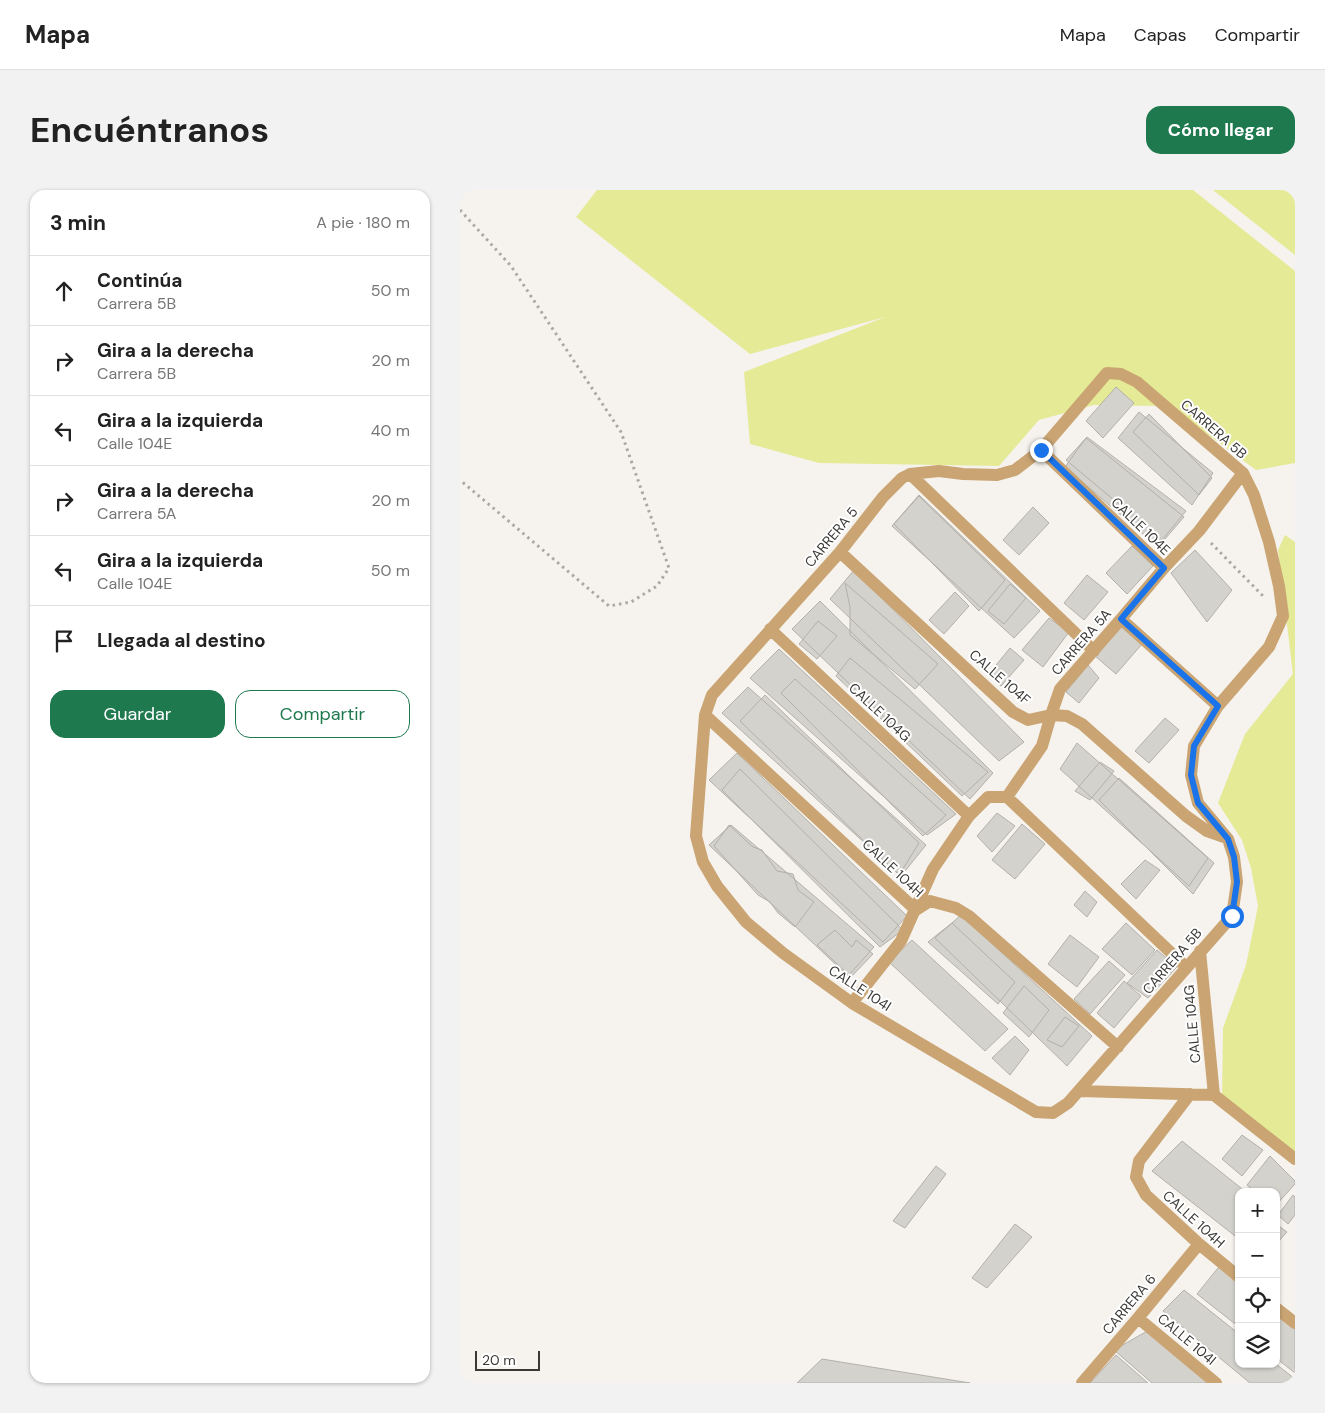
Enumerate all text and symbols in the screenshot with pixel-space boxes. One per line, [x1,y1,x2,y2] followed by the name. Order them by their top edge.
[25,19,90,50] text: Mapa
[1060,23,1106,47] text: Mapa
[1134,23,1187,47] text: Capas
[1215,23,1300,47] text: Compartir
[1146,106,1295,154] button: Cómo llegar
[30,107,269,153] text: Encuéntranos
[50,209,106,237] text: 3 min
[316,212,410,233] text: A pie · 180 m
[97,268,182,293] text: Continúa
[50,277,78,305] icon: ahead
[371,280,410,301] text: 50 m
[97,293,176,314] text: Carrera 5B
[97,338,254,363] text: Gira a la derecha
[50,347,78,375] icon: right
[371,350,410,371] text: 20 m
[97,363,176,384] text: Carrera 5B
[1177,395,1251,463] street label: CARRERA 5B
[97,408,263,433] text: Gira a la izquierda
[50,417,78,445] icon: left
[371,420,410,441] text: 40 m
[97,433,172,454] text: Calle 104E
[1030,439,1053,462] route end
[97,478,254,503] text: Gira a la derecha
[50,487,78,515] icon: right
[371,490,410,511] text: 20 m
[1107,493,1175,559] street label: CALLE 104E
[97,503,176,524] text: Carrera 5A
[800,503,862,571] street label: CARRERA 5
[97,548,263,573] text: Gira a la izquierda
[50,557,78,585] icon: left
[371,560,410,581] text: 50 m
[97,573,172,594] text: Calle 104E
[1047,605,1115,679] street label: CARRERA 5A
[50,627,78,655] icon: arrive
[97,628,266,653] text: Llegada al destino
[966,645,1035,709] street label: CALLE 104F
[845,679,915,745] street label: CALLE 104G
[50,690,225,738] button: Guardar
[235,690,410,738] button: Compartir
[859,835,927,901] street label: CALLE 104H
[1221,905,1244,928] route start
[1138,924,1206,998] street label: CARRERA 5B
[825,961,895,1015] street label: CALLE 104I
[1180,984,1204,1064] street label: CALLE 104G
[1159,1186,1229,1252] street label: CALLE 104H
[1235,1188,1280,1368] map controls
[1235,1188,1280,1233] button: +
[1235,1233,1280,1278] button: −
[1098,1270,1160,1338] street label: CARRERA 6
[1235,1278,1280,1323] button: locate
[1154,1309,1220,1369] street label: CALLE 104I
[1235,1323,1280,1368] button: layers
[475,1348,540,1371] scale bar
[482,1351,516,1369] text: 20 m

